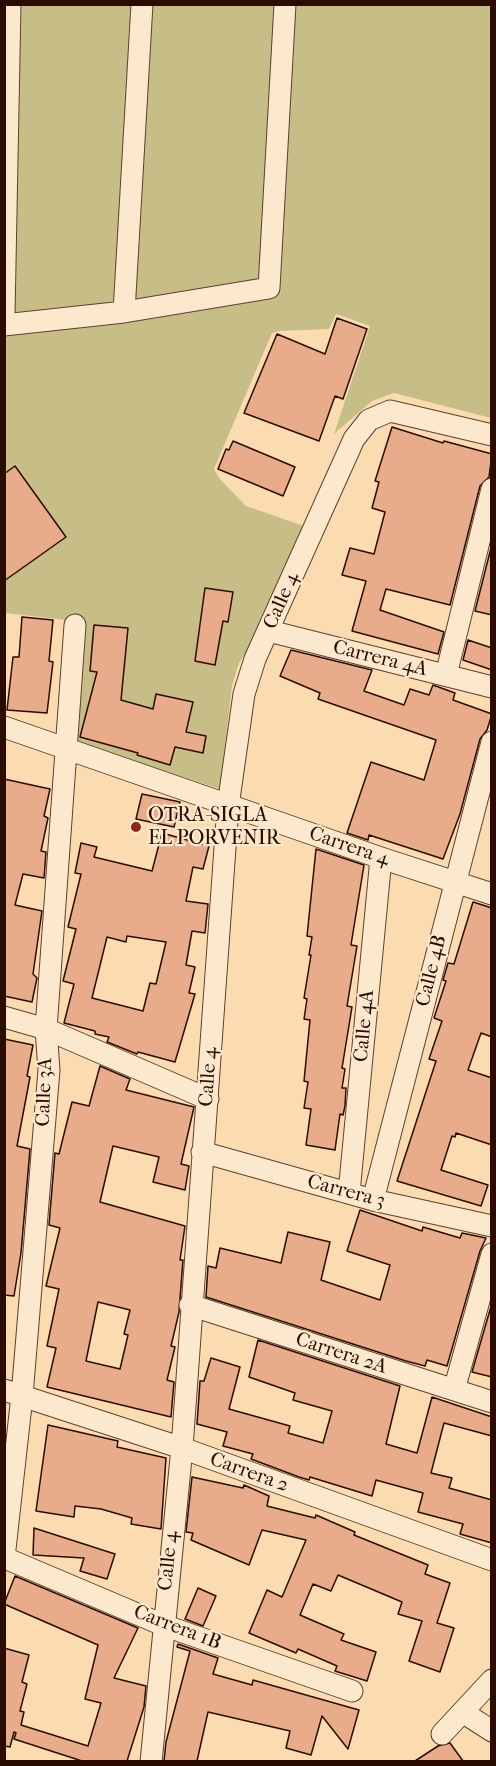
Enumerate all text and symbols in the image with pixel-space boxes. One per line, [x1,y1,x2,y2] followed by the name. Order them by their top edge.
[259,569,305,633] street label: Calle 4
[330,636,430,682] street label: Carrera 4A
[148,804,280,851] place label: OTRA-SIGLA EL PORVENIR
[129,820,143,834] marker: OTRA-SIGLA EL PORVENIR
[306,822,392,872] street label: Carrera 4
[412,933,452,1009] street label: Calle 4B
[350,989,380,1063] street label: Calle 4A
[195,1046,223,1108] street label: Calle 4
[32,1057,58,1127] street label: Calle 3A
[304,1170,388,1214] street label: Carrera 3
[292,1328,390,1380] street label: Carrera 2A
[206,1448,292,1498] street label: Carrera 2
[154,1530,184,1592] street label: Calle 4
[130,1600,224,1656] street label: Carrera 1B

